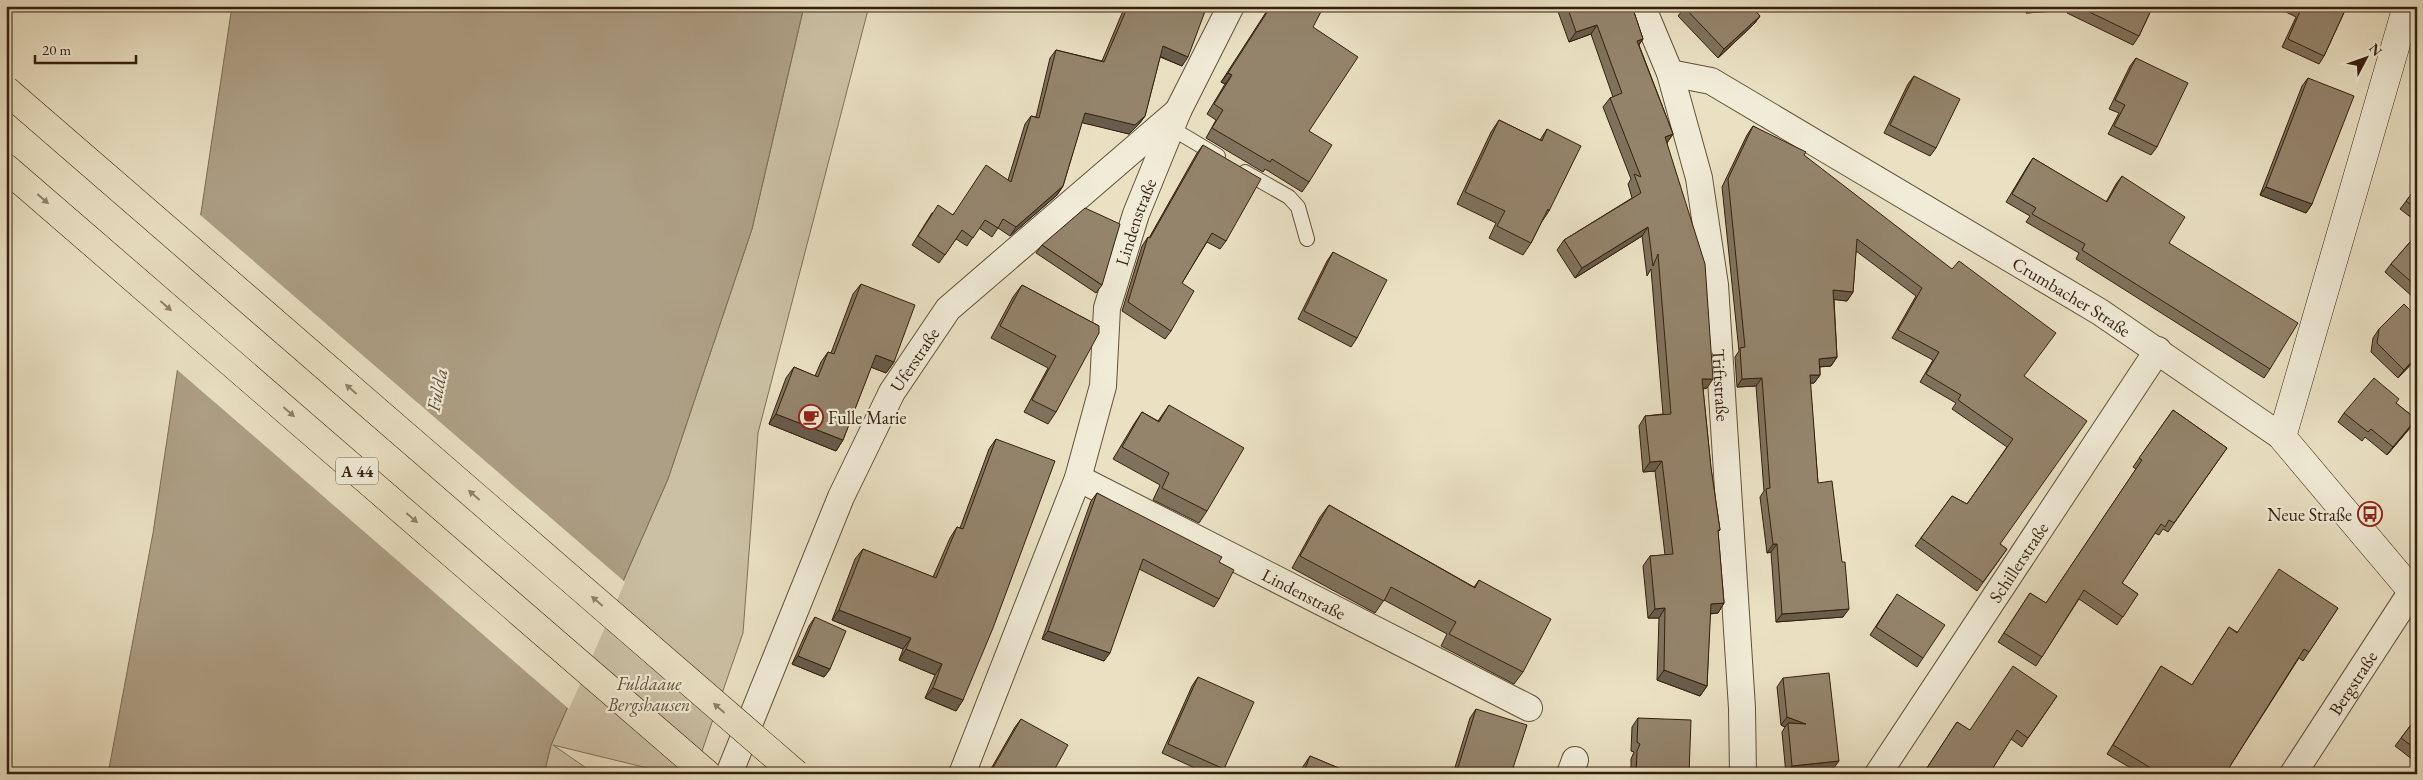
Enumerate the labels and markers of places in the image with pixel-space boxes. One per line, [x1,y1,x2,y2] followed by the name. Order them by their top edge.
[798,404,824,430] cafe icon: Fulle Marie
[828,406,906,429] place label: Fulle Marie
[2357,501,2383,527] bus stop icon: Neue Straße
[2267,503,2352,526] place label: Neue Straße

